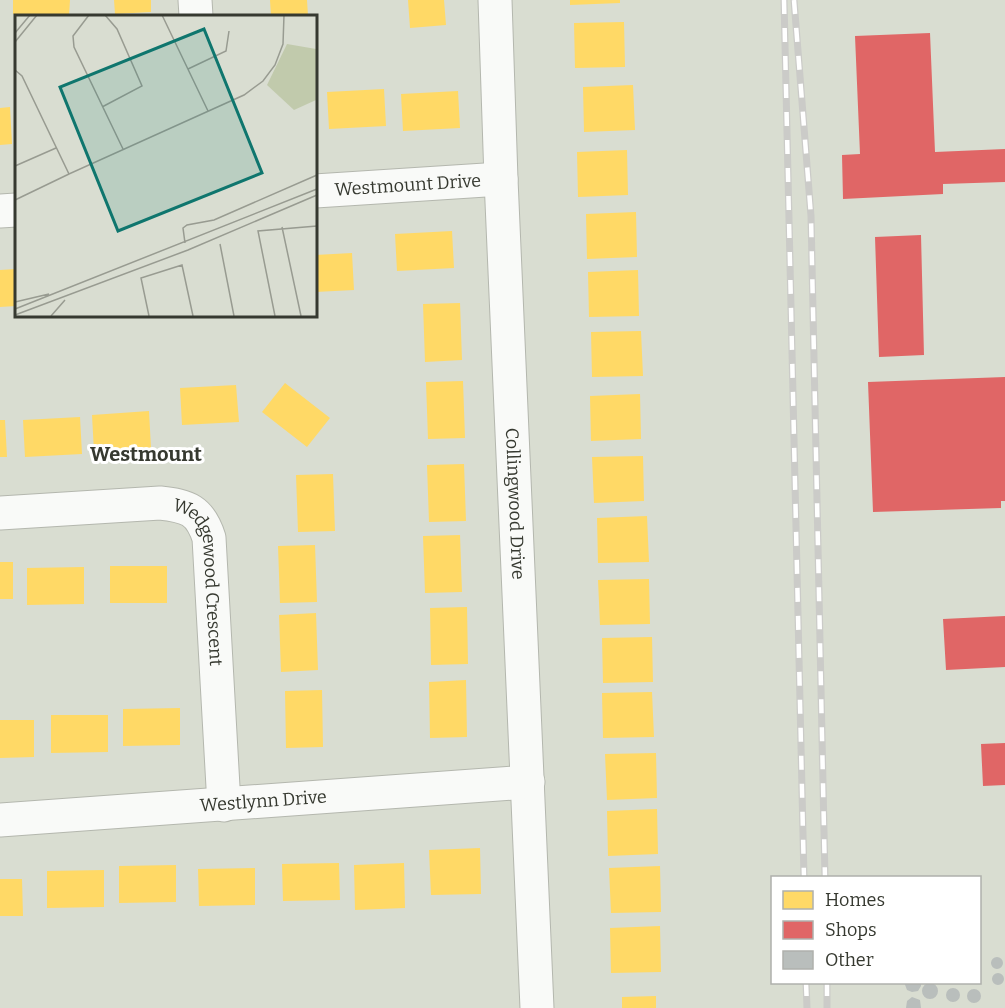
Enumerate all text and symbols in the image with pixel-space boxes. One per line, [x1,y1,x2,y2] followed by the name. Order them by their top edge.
[15,15,316,316] inset map
[334,169,482,201] street label: Westmount Drive
[501,427,529,580] street label: Collingwood Drive
[90,442,202,466] district label: Westmount
[171,494,227,667] street label: Wedgewood Crescent
[199,786,327,817] street label: Westlynn Drive
[771,876,981,984] legend
[825,889,885,911] text: Homes
[825,919,877,941] text: Shops
[825,949,874,971] text: Other

